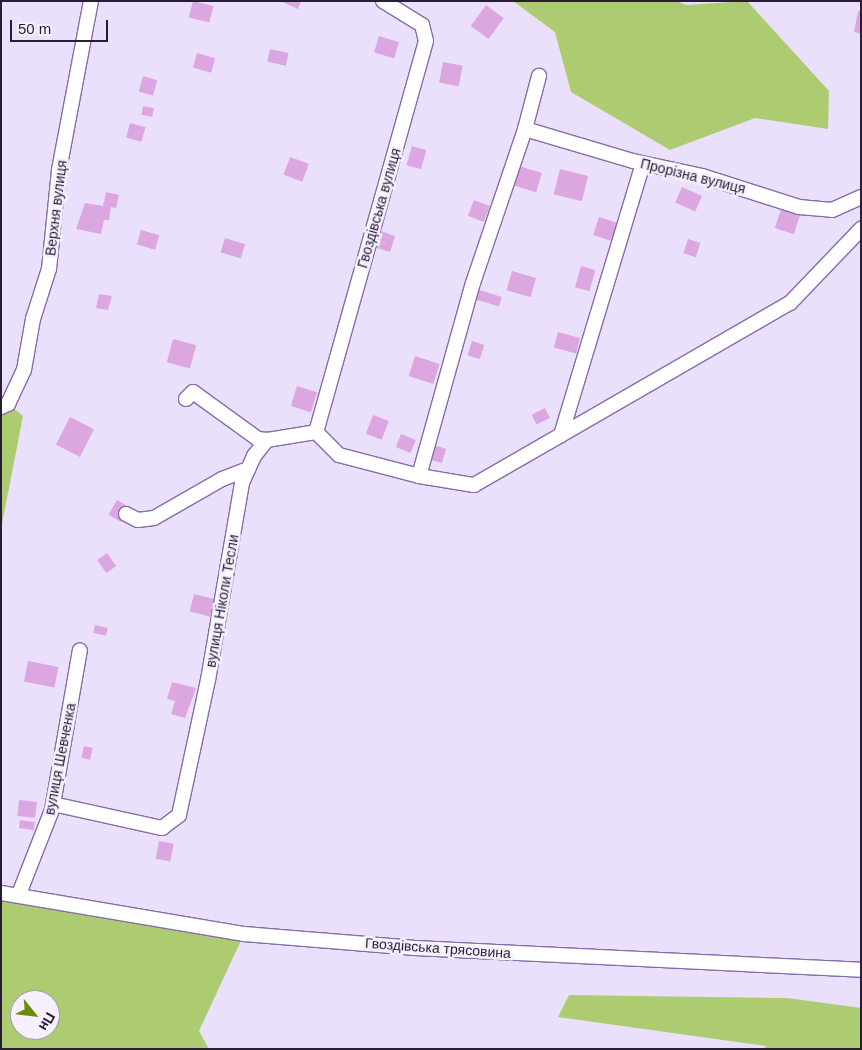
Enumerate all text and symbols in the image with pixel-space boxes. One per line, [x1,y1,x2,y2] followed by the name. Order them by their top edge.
[12,10,110,42] scale bar
[18,20,51,37] text: 50 m
[354,146,404,270] street label: Гвоздівська вулиця
[639,155,747,197] street label: Прорізна вулиця
[42,159,70,257] street label: Верхня вулиця
[202,533,242,669] street label: вулиця Ніколи Тесли
[41,702,79,816] street label: вулиця Шевченка
[365,935,511,961] street label: Гвоздівська трясовина
[10,990,60,1040] north arrow
[36,1010,59,1034] text: Пн

